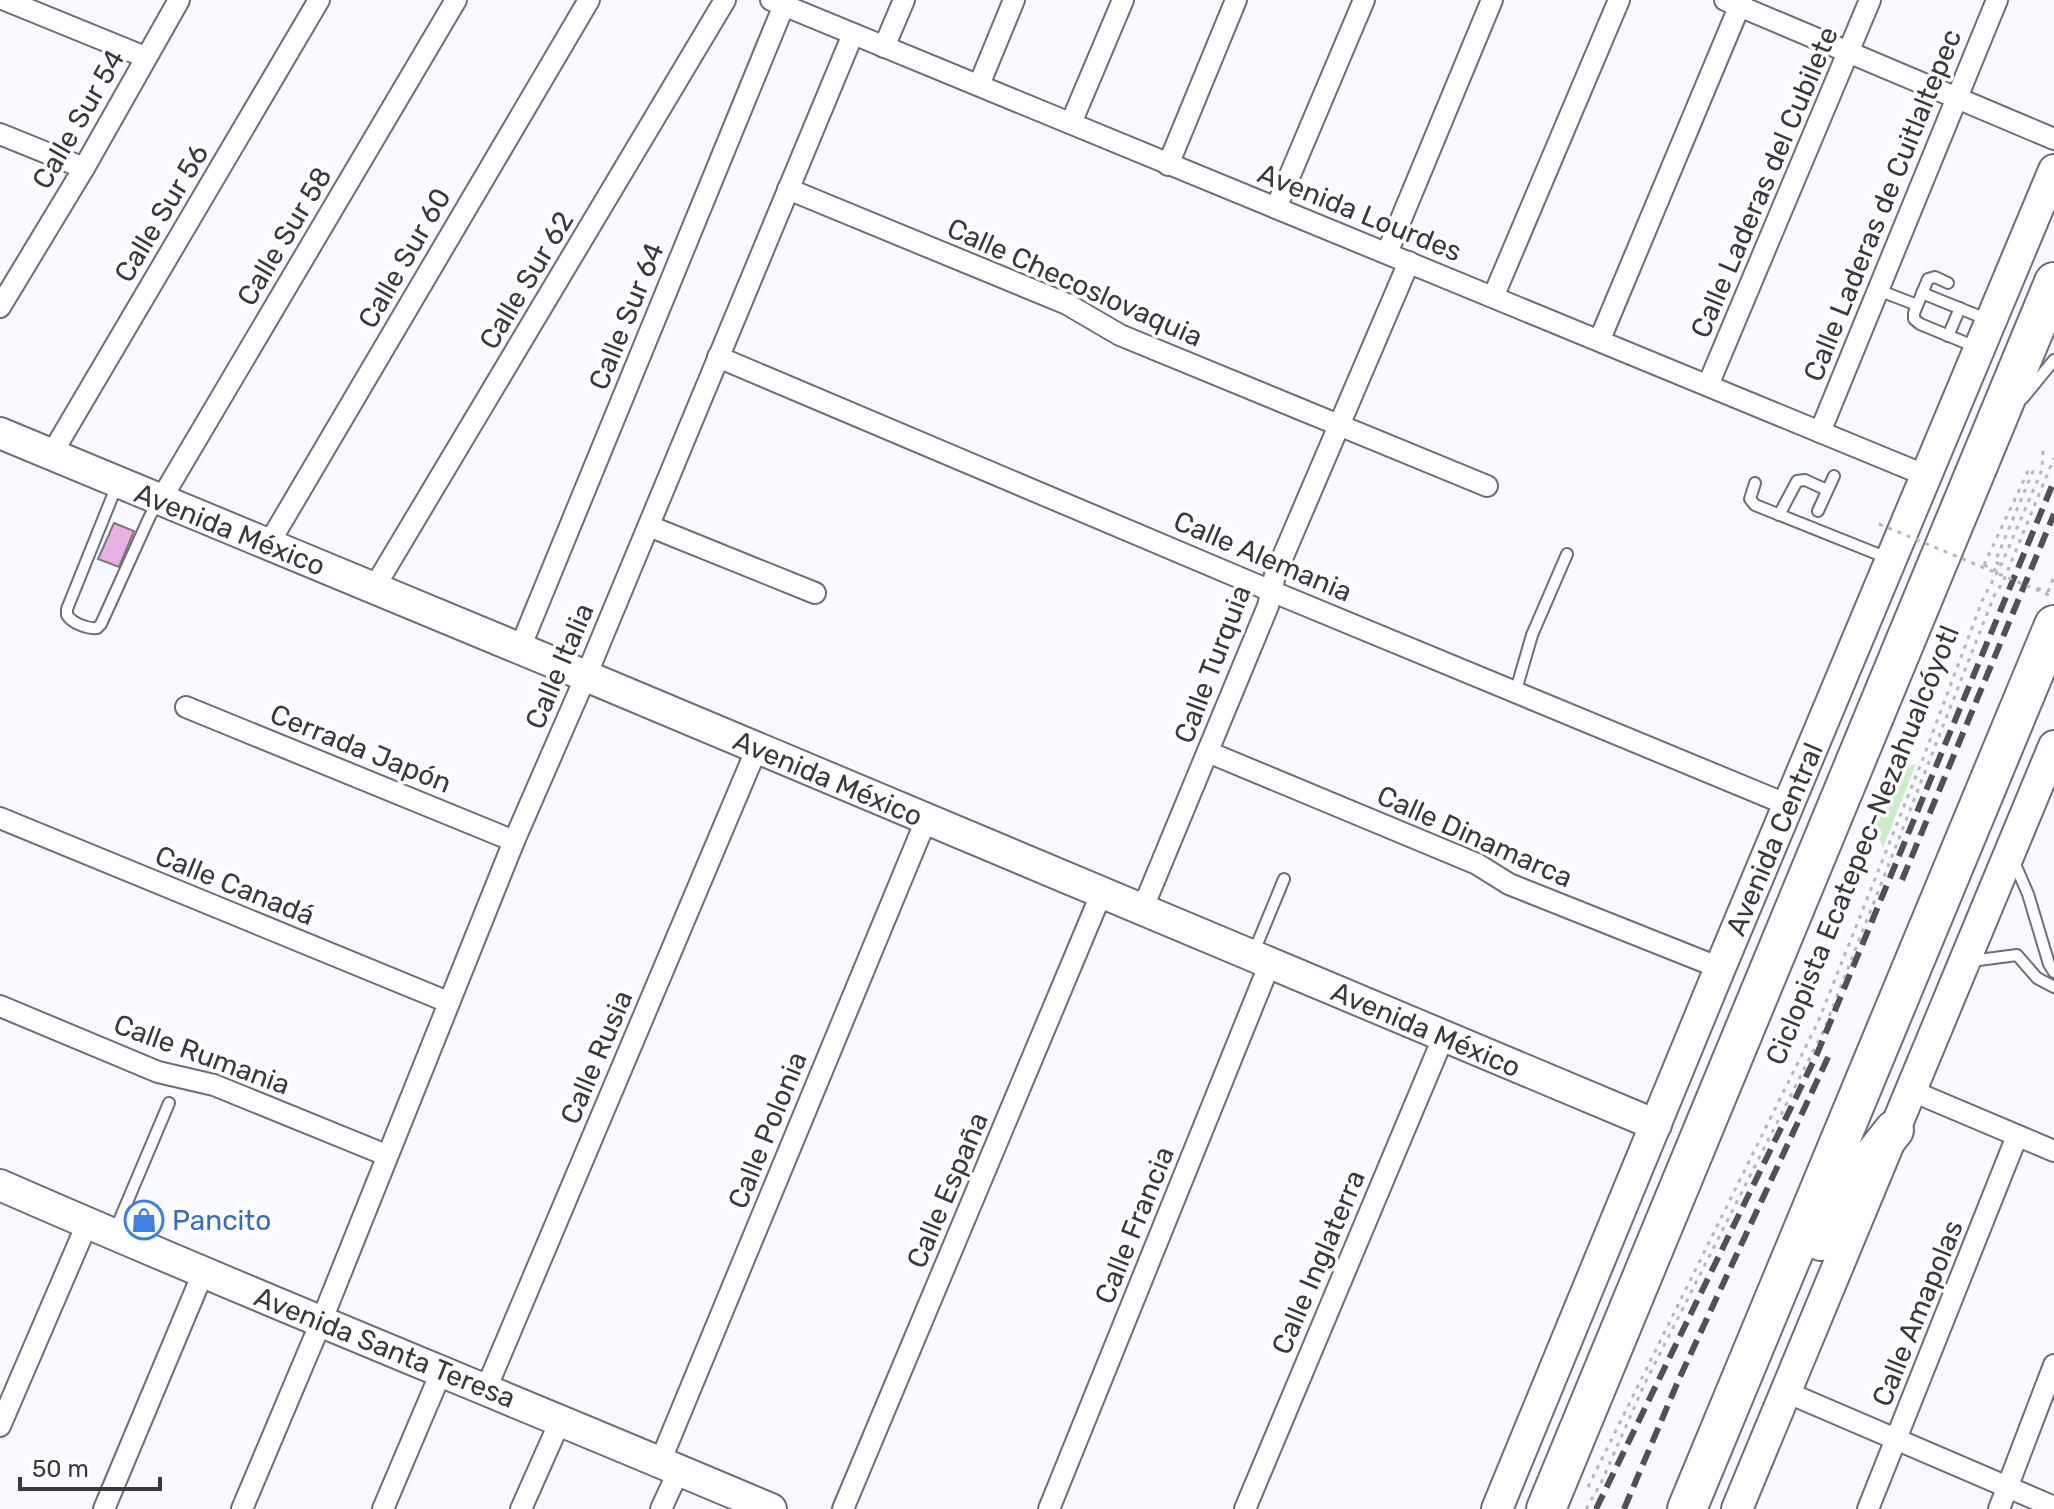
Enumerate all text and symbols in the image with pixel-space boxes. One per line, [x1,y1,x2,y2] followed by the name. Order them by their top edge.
[1684,22,1845,343] street label: Calle Laderas del Cubilete
[1797,24,1968,386] street label: Calle Laderas de Cuitlaltepec
[25,44,132,195] street label: Calle Sur 54
[107,138,215,288] street label: Calle Sur 56
[1253,157,1466,268] street label: Avenida Lourdes
[230,161,339,312] street label: Calle Sur 58
[351,182,458,334] street label: Calle Sur 60
[472,205,580,355] street label: Calle Sur 62
[942,211,1208,354] street label: Calle Checoslovaquia
[582,238,671,395] street label: Calle Sur 64
[130,476,330,583] street label: Avenida México
[1169,504,1357,609] street label: Calle Alemania
[1167,581,1258,748] street label: Calle Turquia
[518,598,601,734] street label: Calle Italia
[1759,621,1966,1070] street label: Ciclopista Ecatepec-Nezahualcóyotl
[265,697,456,800] street label: Cerrada Japón
[728,724,927,833] street label: Avenida México
[1719,738,1830,940] street label: Avenida Central
[1372,779,1578,894] street label: Calle Dinamarca
[150,839,319,932] street label: Calle Canadá
[1326,975,1525,1084] street label: Avenida México
[554,985,639,1129] street label: Calle Rusia
[109,1007,294,1102] street label: Calle Rumania
[721,1047,814,1213] street label: Calle Polonia
[900,1107,995,1273] street label: Calle España
[1088,1142,1181,1309] street label: Calle Francia
[1265,1165,1372,1359] street label: Calle Inglaterra
[123,1199,165,1241] shop icon: Pancito
[172,1204,271,1237] place label: Pancito
[1865,1215,1970,1411] street label: Calle Amapolas
[250,1280,520,1415] street label: Avenida Santa Teresa
[20,1441,160,1491] scale bar
[32,1455,89,1483] text: 50 m

